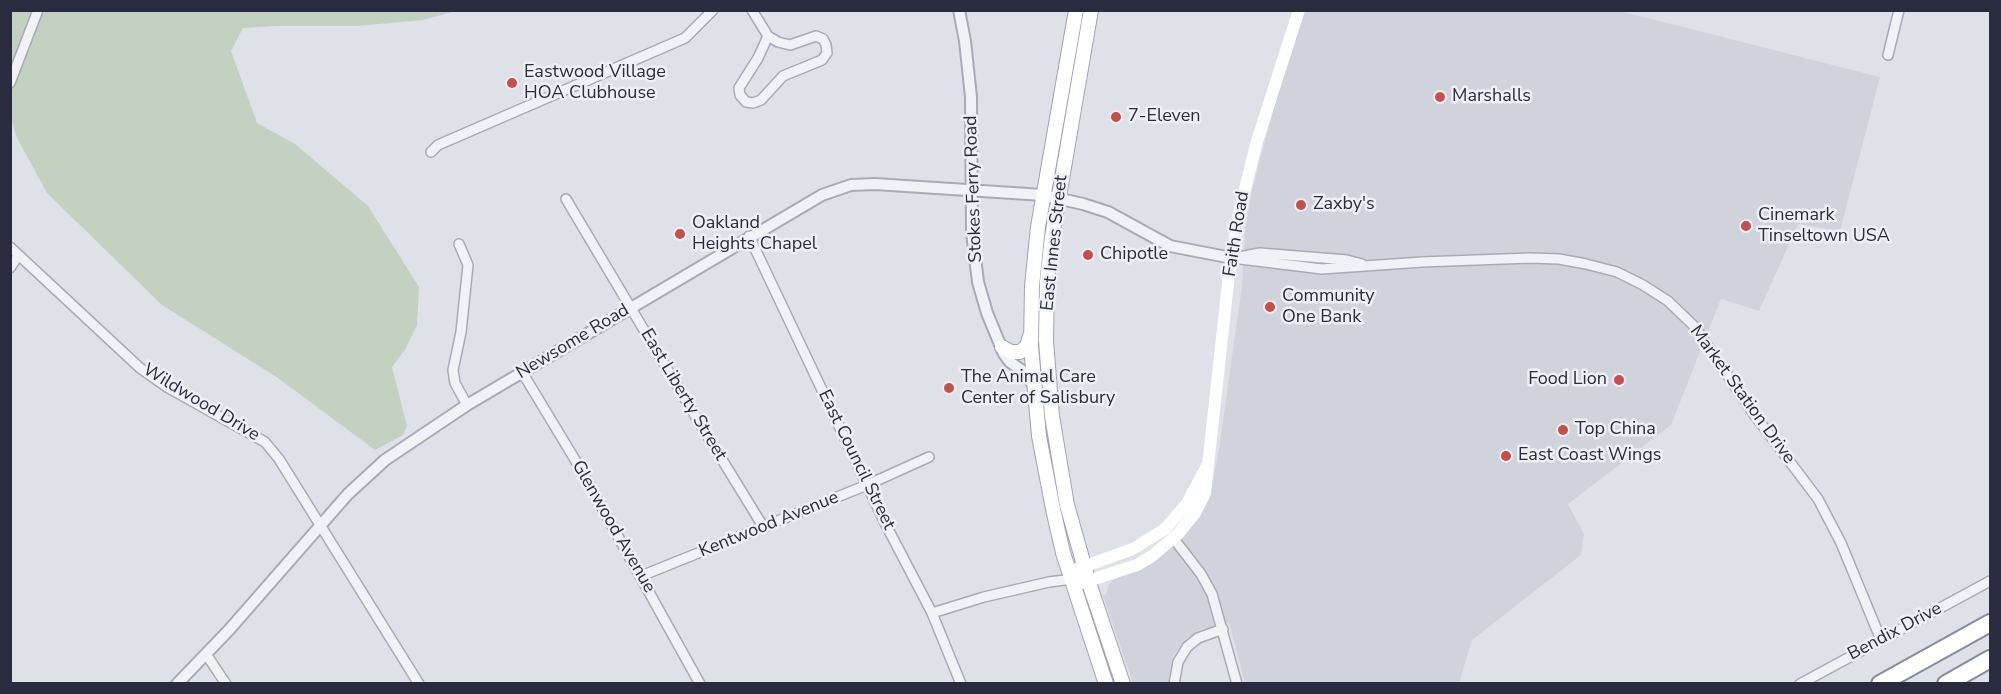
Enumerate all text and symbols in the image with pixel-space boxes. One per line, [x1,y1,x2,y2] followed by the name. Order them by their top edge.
[524,62,666,104] place label: Eastwood Village HOA Clubhouse
[505,76,519,90] marker: Eastwood Village HOA Clubhouse
[1452,86,1531,108] place label: Marshalls
[1433,90,1447,104] marker: Marshalls
[1128,106,1201,128] place label: 7-Eleven
[1109,110,1123,124] marker: 7-Eleven
[961,115,987,263] street label: Stokes Ferry Road
[1037,174,1073,312] street label: East Innes Street
[1220,190,1254,278] street label: Faith Road
[1313,194,1375,216] place label: Zaxby's
[1294,198,1308,212] marker: Zaxby's
[1758,205,1890,248] place label: Cinemark Tinseltown USA
[692,213,817,256] place label: Oakland Heights Chapel
[1739,219,1753,233] marker: Cinemark Tinseltown USA
[673,227,687,241] marker: Oakland Heights Chapel
[1100,244,1168,266] place label: Chipotle
[1081,248,1095,262] marker: Chipotle
[1282,286,1374,328] place label: Community One Bank
[513,300,633,384] street label: Newsome Road
[1263,300,1277,314] marker: Community One Bank
[1685,322,1799,468] street label: Market Station Drive
[635,325,731,465] street label: East Liberty Street
[139,360,263,446] street label: Wildwood Drive
[961,367,1115,410] place label: The Animal Care Center of Salisbury
[1528,369,1607,391] place label: Food Lion
[1612,373,1626,387] marker: Food Lion
[942,381,956,395] marker: The Animal Care Center of Salisbury
[813,387,899,533] street label: East Council Street
[1575,419,1656,441] place label: Top China
[1556,423,1570,437] marker: Top China
[1518,445,1661,467] place label: East Coast Wings
[1499,449,1513,463] marker: East Coast Wings
[566,457,660,597] street label: Glenwood Avenue
[696,487,842,563] street label: Kentwood Avenue
[1844,598,1946,666] street label: Bendix Drive

